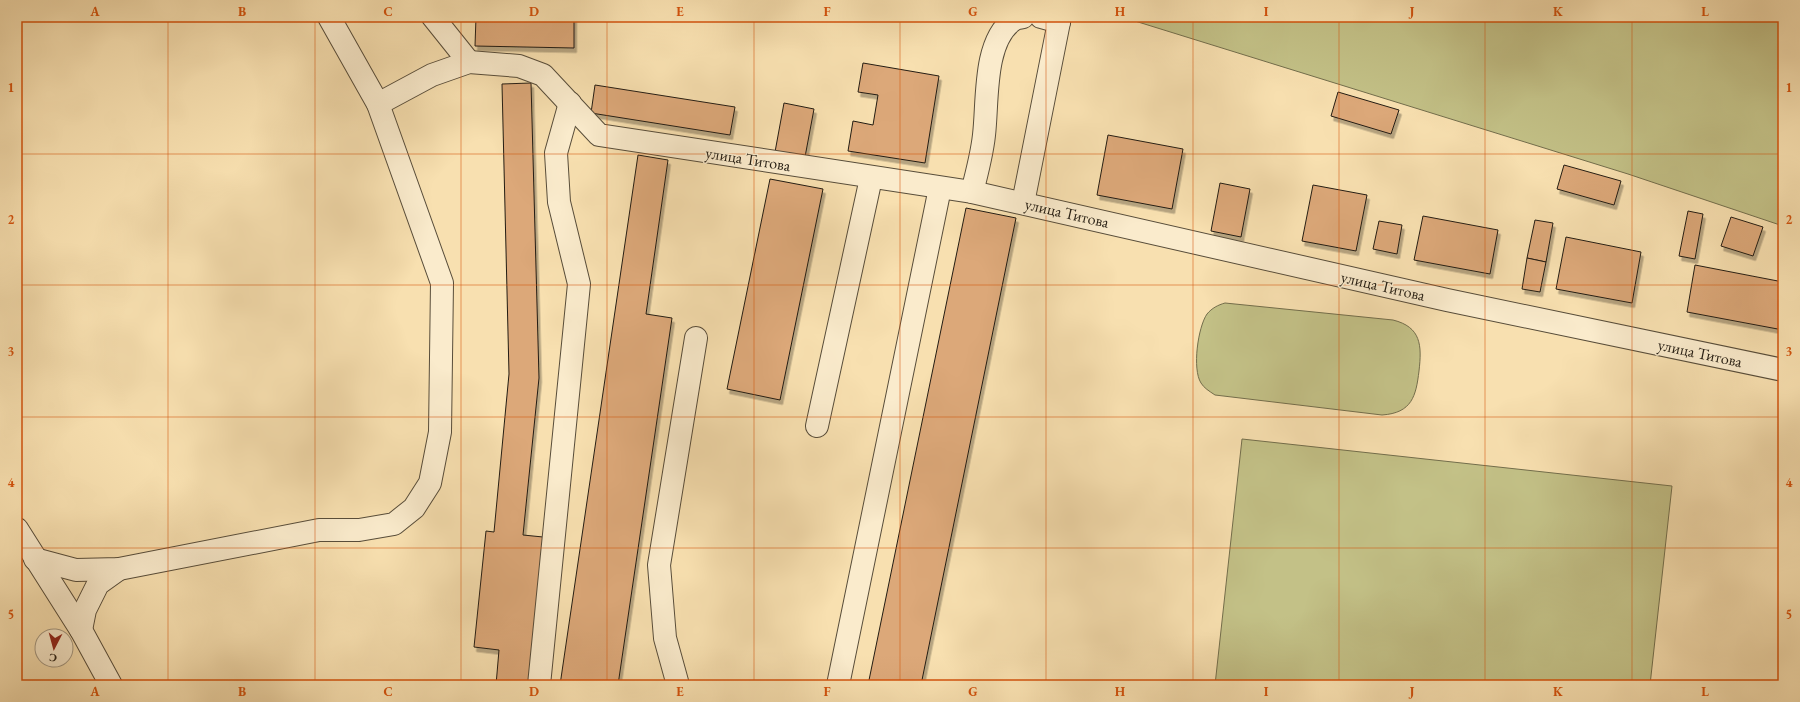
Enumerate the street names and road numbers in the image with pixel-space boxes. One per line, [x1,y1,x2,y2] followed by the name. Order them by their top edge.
[704,142,793,176] street label: улица Титова
[1023,193,1112,233] street label: улица Титова
[1339,266,1428,306] street label: улица Титова
[1656,334,1745,372] street label: улица Титова

